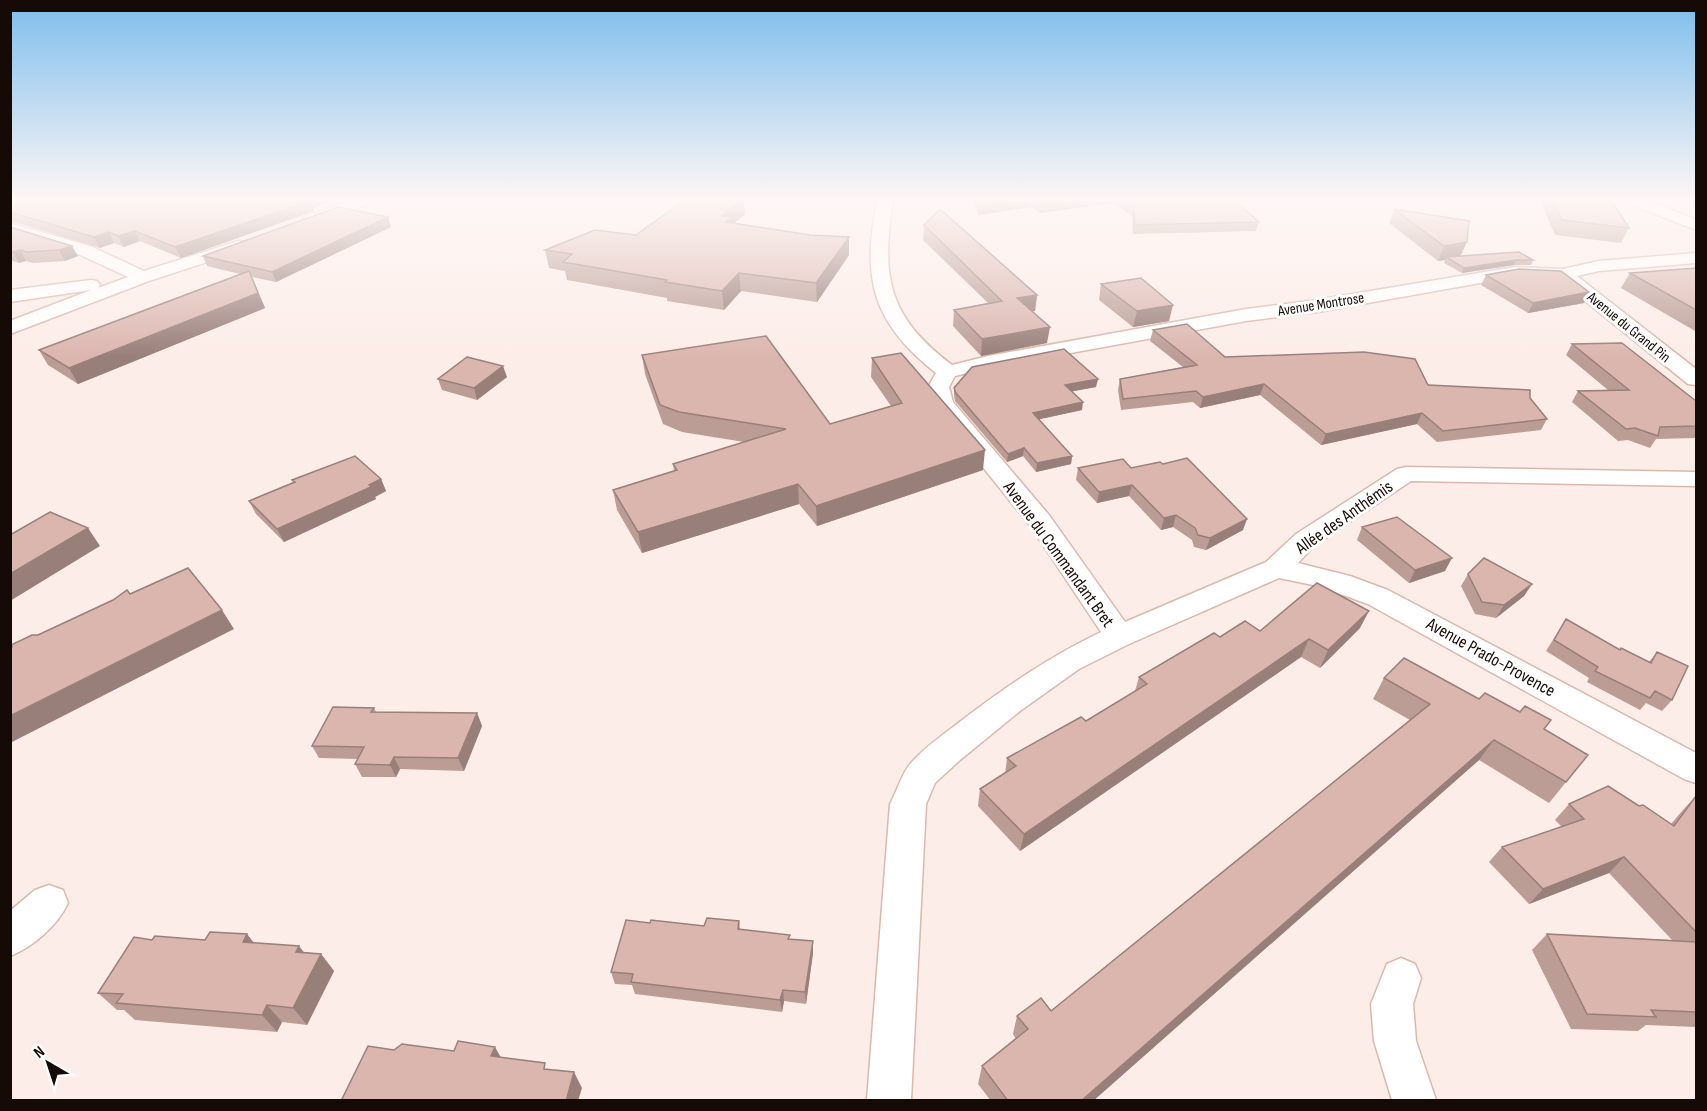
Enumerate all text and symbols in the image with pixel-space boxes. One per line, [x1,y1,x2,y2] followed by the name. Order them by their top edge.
[1582,287,1674,367] street label: Avenue du Grand Pin
[1276,288,1366,321] street label: Avenue Montrose
[1291,476,1397,559] street label: Allée des Anthémis
[998,477,1119,632] street label: Avenue du Commandant Bret
[1422,613,1559,701] street label: Avenue Prado-Provence
[18,1033,78,1093] north arrow
[30,1042,49,1063] text: N

